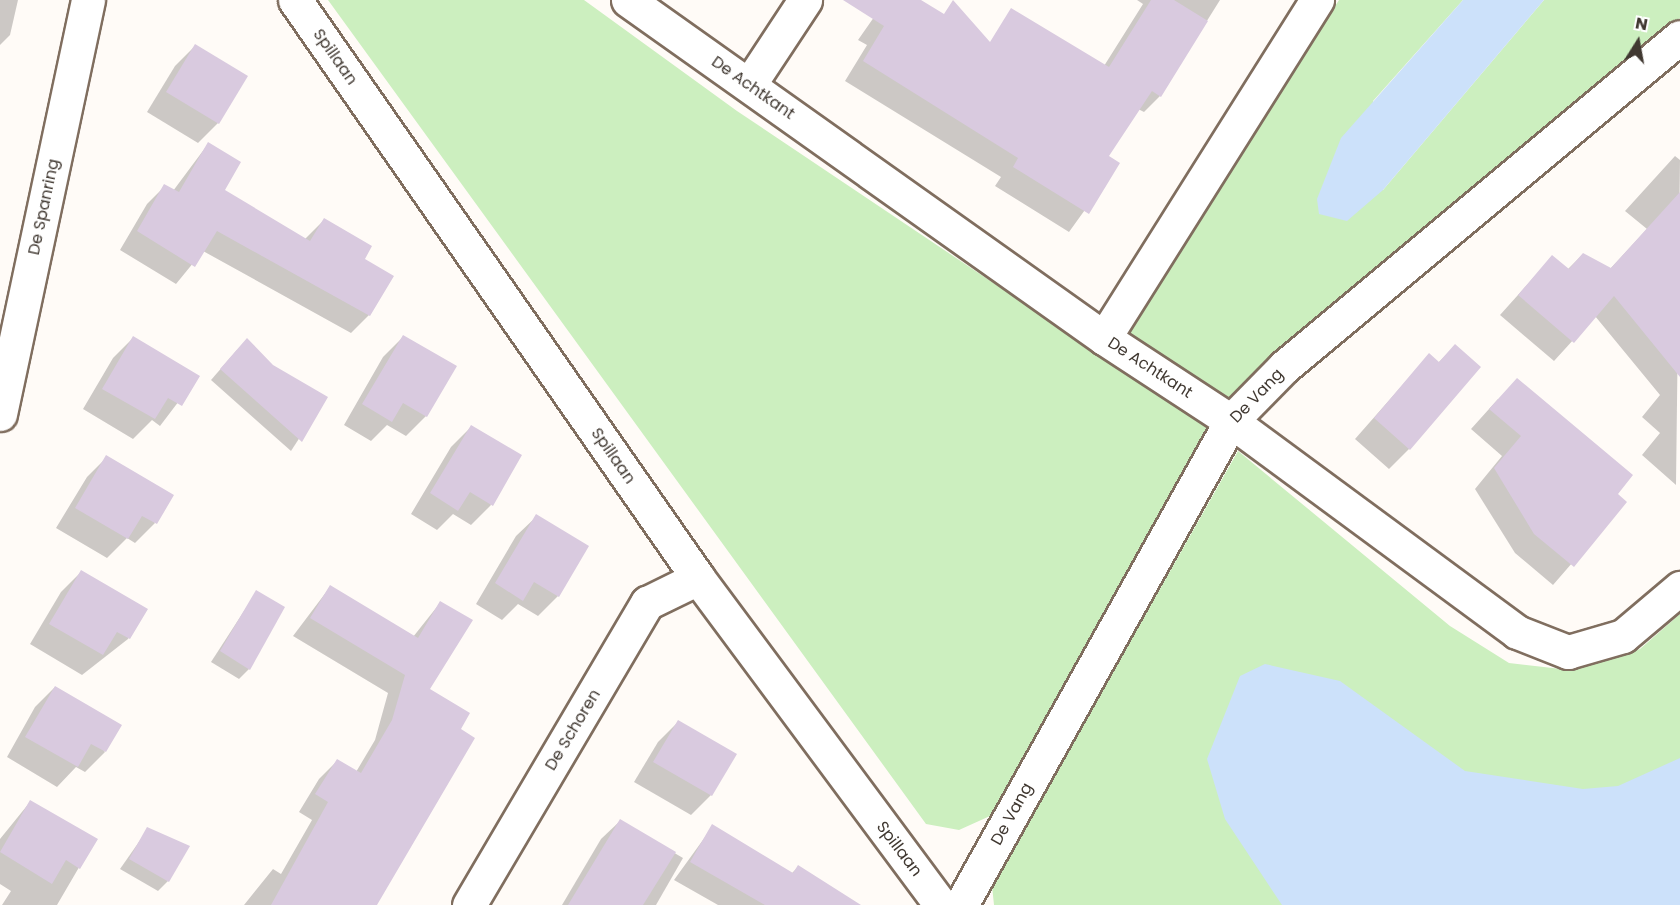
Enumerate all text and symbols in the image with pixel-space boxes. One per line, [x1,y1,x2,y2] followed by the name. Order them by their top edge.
[1633,11,1650,36] text: N
[1608,12,1668,72] north arrow
[309,25,361,89] street label: Spillaan
[708,52,798,124] street label: De Achtkant
[24,157,64,257] street label: De Spanring
[1104,333,1196,403] street label: De Achtkant
[1226,365,1288,427] street label: De Vang
[587,424,639,488] street label: Spillaan
[541,686,605,774] street label: De Schoren
[987,780,1037,848] street label: De Vang
[872,818,926,880] street label: Spillaan

